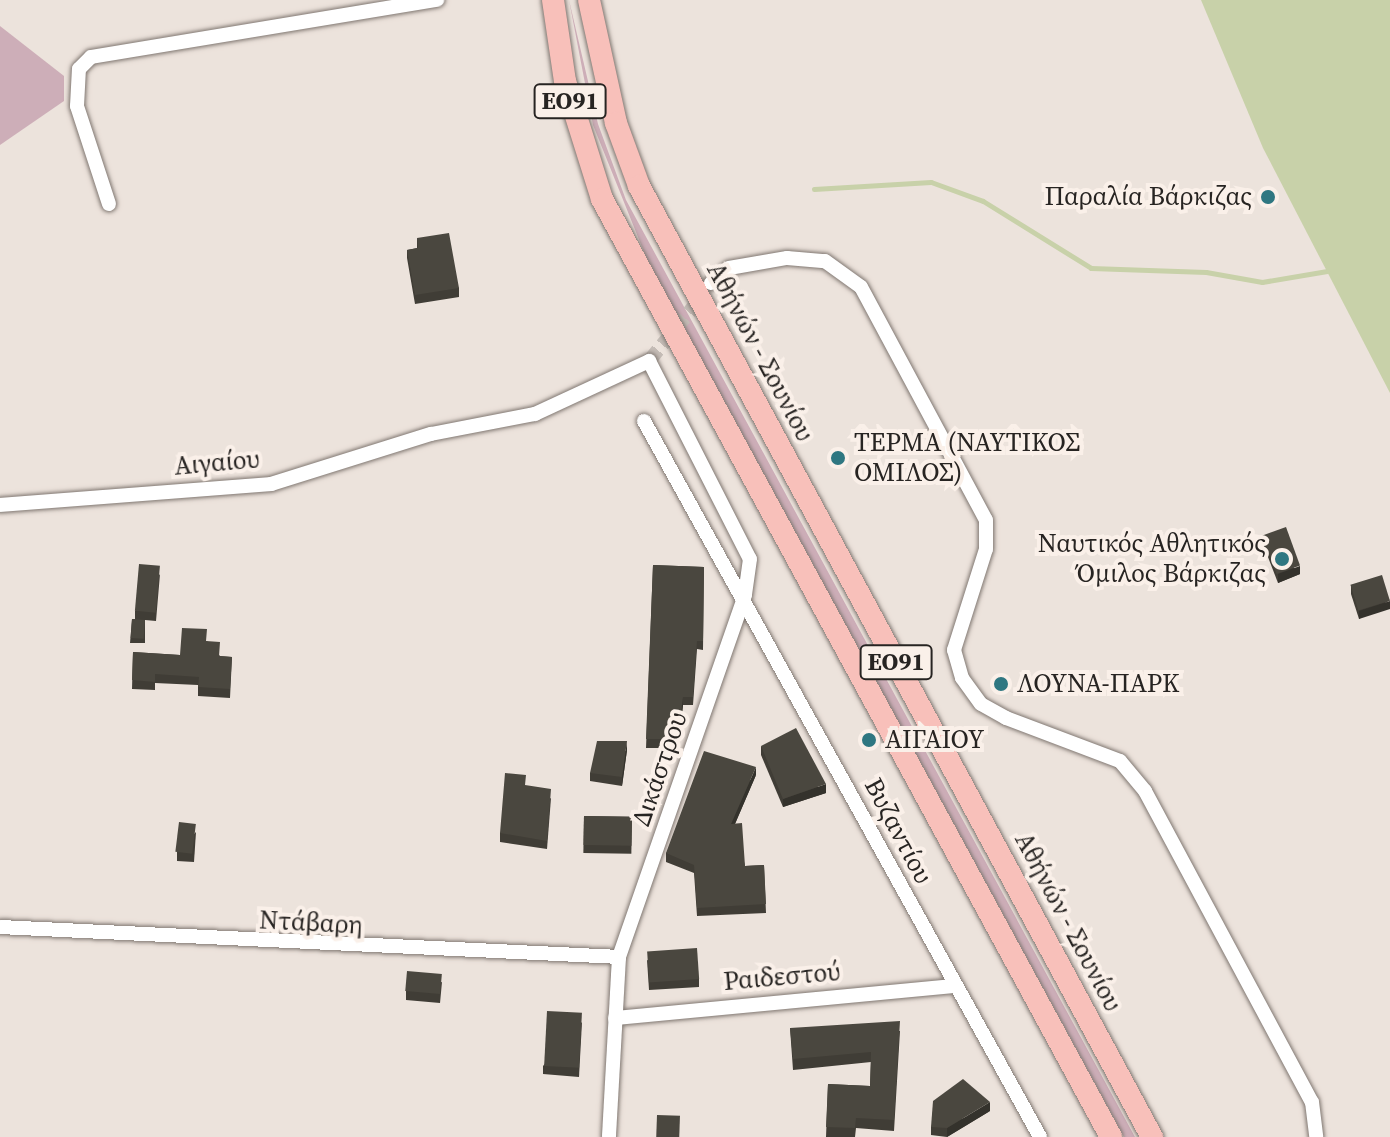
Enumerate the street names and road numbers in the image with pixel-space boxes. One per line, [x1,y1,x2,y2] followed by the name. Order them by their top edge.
[532,81,608,121] road number: ΕΟ91
[700,257,820,447] street label: Αθήνών - Σουνίου
[173,444,261,482] street label: Αιγαίου
[858,642,934,682] road number: ΕΟ91
[626,708,694,830] street label: Δικάστρου
[857,773,939,889] street label: Βυζαντίου
[1008,827,1128,1017] street label: Αθήνών - Σουνίου
[258,905,364,941] street label: Ντάβαρη
[722,956,842,998] street label: Ραιδεστού

